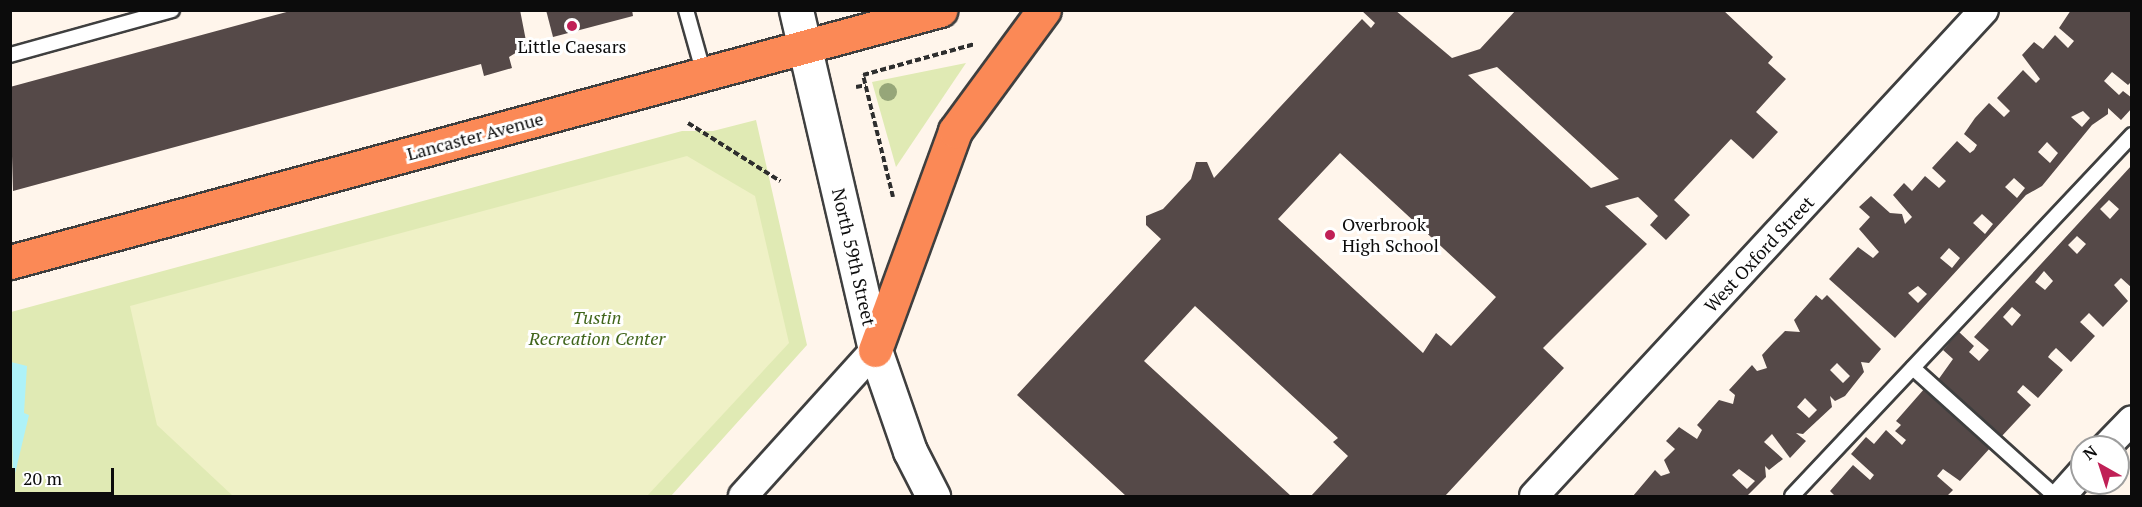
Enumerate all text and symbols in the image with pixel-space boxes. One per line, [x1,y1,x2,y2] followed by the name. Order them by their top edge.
[565,19,579,33] marker: Little Caesars
[518,35,626,57] place label: Little Caesars
[404,107,546,165] street label: Lancaster Avenue
[828,186,880,328] street label: North 59th Street
[1700,191,1818,317] street label: West Oxford Street
[1342,214,1439,256] place label: Overbrook High School
[1323,228,1337,242] marker: Overbrook High School
[529,307,665,350] park label: Tustin Recreation Center
[2070,435,2130,495] north arrow
[2078,440,2102,465] text: N
[15,456,117,494] scale bar
[23,466,62,490] text: 20 m

